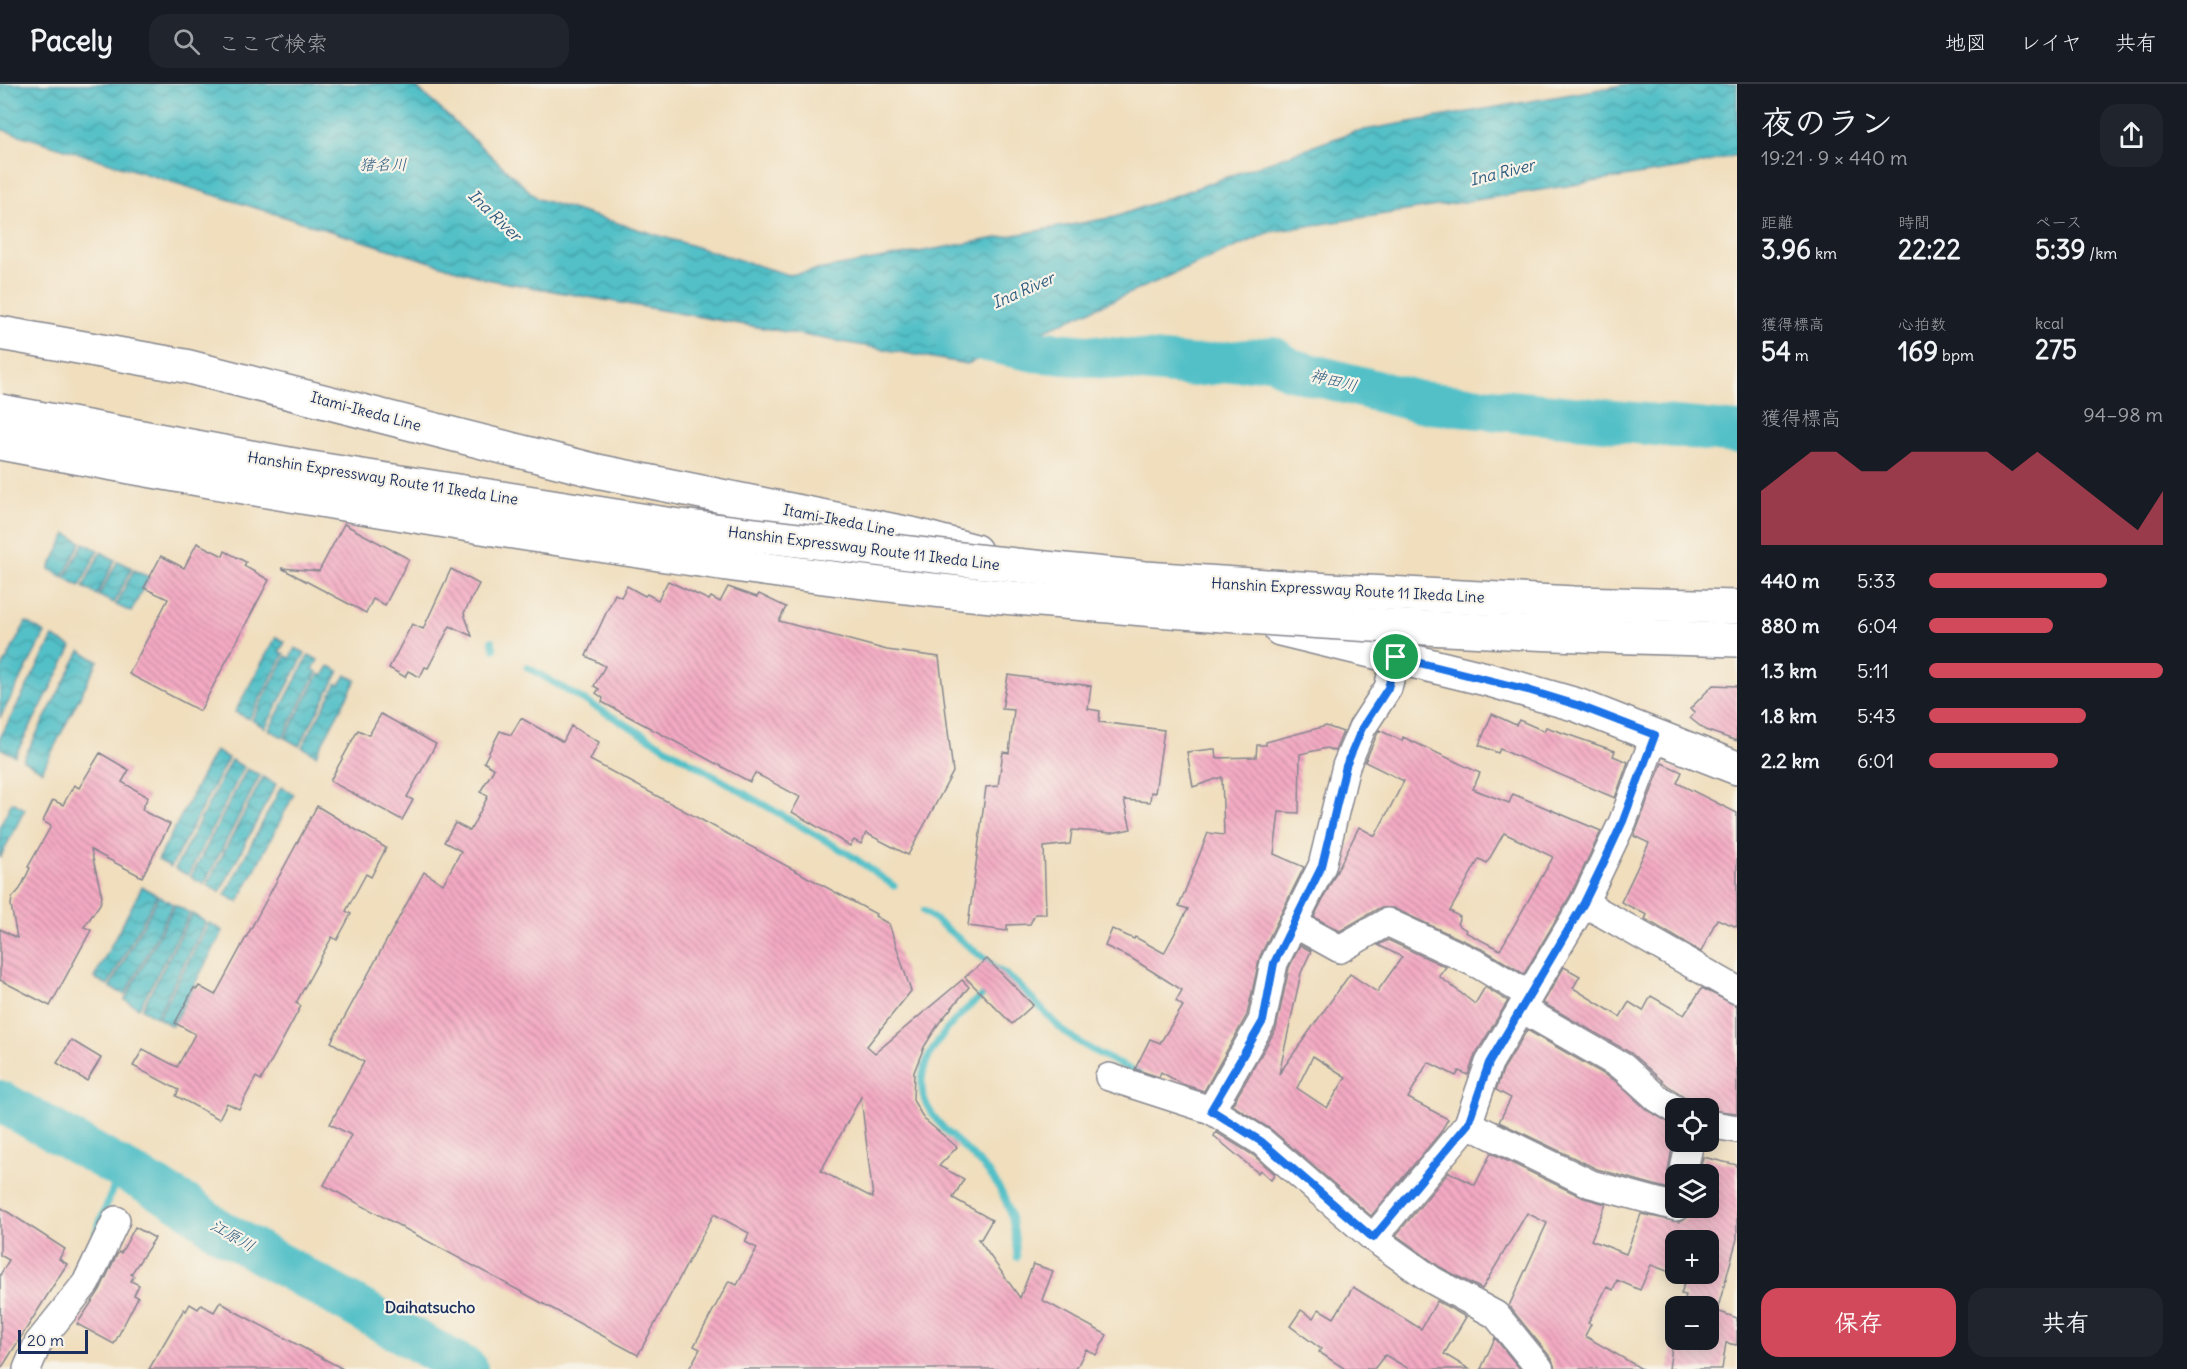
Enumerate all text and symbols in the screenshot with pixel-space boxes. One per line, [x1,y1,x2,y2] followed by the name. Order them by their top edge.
[149,14,569,68] search box
[30,23,113,59] text: Pacely
[170,25,203,58] icon: search
[218,29,328,57] text: ここで検索
[1945,29,1987,56] text: 地図
[2020,29,2082,56] text: レイヤ
[2115,29,2157,56] text: 共有
[1761,101,1893,143] text: 夜のラン
[2100,104,2163,167] button: share
[1761,145,1908,170] text: 19:21 · 9 × 440 m
[359,154,407,174] water label: 猪名川
[1468,154,1539,190] water label: Ina River
[464,185,527,247] water label: Ina River
[1761,212,1793,232] text: 距離
[1898,212,1930,232] text: 時間
[2035,212,2082,232] text: ペース
[1761,233,1811,266] text: 3.96
[1898,233,1961,266] text: 22:22
[2035,233,2086,266] text: 5:39
[1811,243,1837,263] text: km
[2086,243,2117,263] text: /km
[989,266,1059,313] water label: Ina River
[2035,313,2064,333] text: kcal
[1761,314,1825,334] text: 獲得標高
[1898,314,1946,334] text: 心拍数
[2035,333,2077,366] text: 275
[1761,335,1791,368] text: 54
[1898,335,1938,368] text: 169
[1791,345,1809,365] text: m
[1938,345,1974,365] text: bpm
[1308,364,1360,396] water label: 神田川
[309,387,423,435] street label: Itami-Ikeda Line
[2083,402,2163,427] text: 94–98 m
[1761,405,1841,430] text: 獲得標高
[246,447,520,509] street label: Hanshin Expressway Route 11 Ikeda Line
[781,500,897,540] street label: Itami-Ikeda Line
[727,522,1001,574] street label: Hanshin Expressway Route 11 Ikeda Line
[1761,568,1820,593] text: 440 m
[1857,568,1896,593] text: 5:33
[1211,573,1485,607] street label: Hanshin Expressway Route 11 Ikeda Line
[1761,613,1820,638] text: 880 m
[1857,613,1898,638] text: 6:04
[1370,631,1421,682] pin
[1379,640,1412,673] icon: arrive
[1761,658,1817,683] text: 1.3 km
[1857,658,1889,683] text: 5:11
[1761,703,1817,728] text: 1.8 km
[1857,703,1896,728] text: 5:43
[1761,748,1820,773] text: 2.2 km
[1857,748,1894,773] text: 6:01
[1665,1098,1719,1350] map controls
[1665,1098,1719,1152] button: locate
[1665,1164,1719,1218] button: layers
[207,1214,259,1256] water label: 江原川
[1665,1230,1719,1284] button: +
[1761,1288,1956,1357] button: 保存
[1968,1288,2163,1357] button: 共有
[1665,1296,1719,1350] button: −
[385,1297,475,1317] district label: Daihatsucho
[18,1327,88,1354] scale bar
[27,1330,64,1350] text: 20 m

